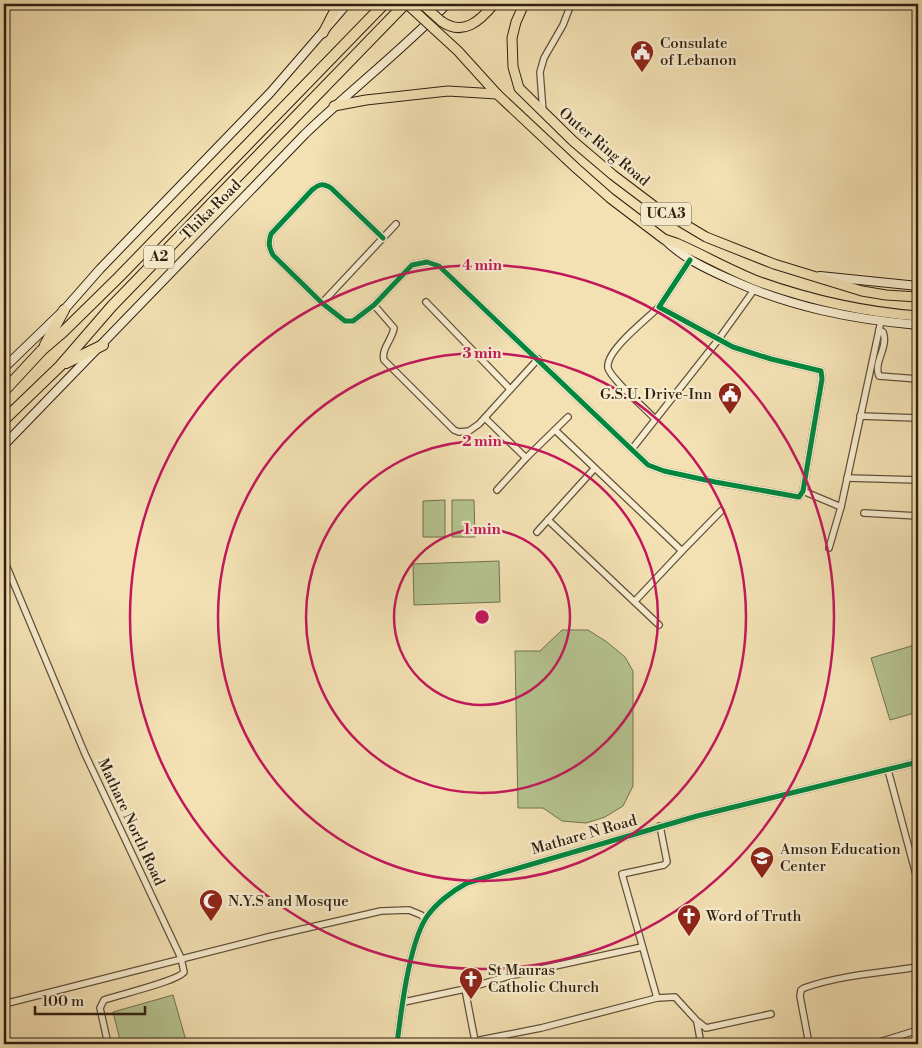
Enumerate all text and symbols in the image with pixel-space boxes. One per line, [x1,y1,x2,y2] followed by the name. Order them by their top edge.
[660,34,737,70] place label: Consulate of Lebanon
[629,39,655,73] public building icon: Consulate of Lebanon
[555,104,654,191] street label: Outer Ring Road
[177,175,246,244] street label: Thika Road
[641,202,691,225] road number: UCA3
[144,246,174,268] road number: A2
[462,256,503,275] text: 4 min
[462,344,502,363] text: 3 min
[717,381,743,415] public building icon: G.S.U. Drive-Inn
[600,385,712,404] place label: G.S.U. Drive-Inn
[462,432,502,451] text: 2 min
[463,520,501,539] text: 1 min
[473,608,491,626] centre of rings
[93,755,169,889] street label: Mathare North Road
[529,811,639,859] street label: Mathare N Road
[779,840,901,876] place label: Amson Education Center
[749,845,775,879] school or university icon: Amson Education Center
[198,888,224,922] mosque icon: N.Y.S and Mosque
[228,892,349,911] place label: N.Y.S and Mosque
[676,903,702,937] church icon: Word of Truth
[705,907,802,926] place label: Word of Truth
[488,961,599,997] place label: St Mauras Catholic Church
[458,966,484,1000] church icon: St Mauras Catholic Church
[35,983,145,1015] scale bar
[42,992,84,1011] text: 100 m

